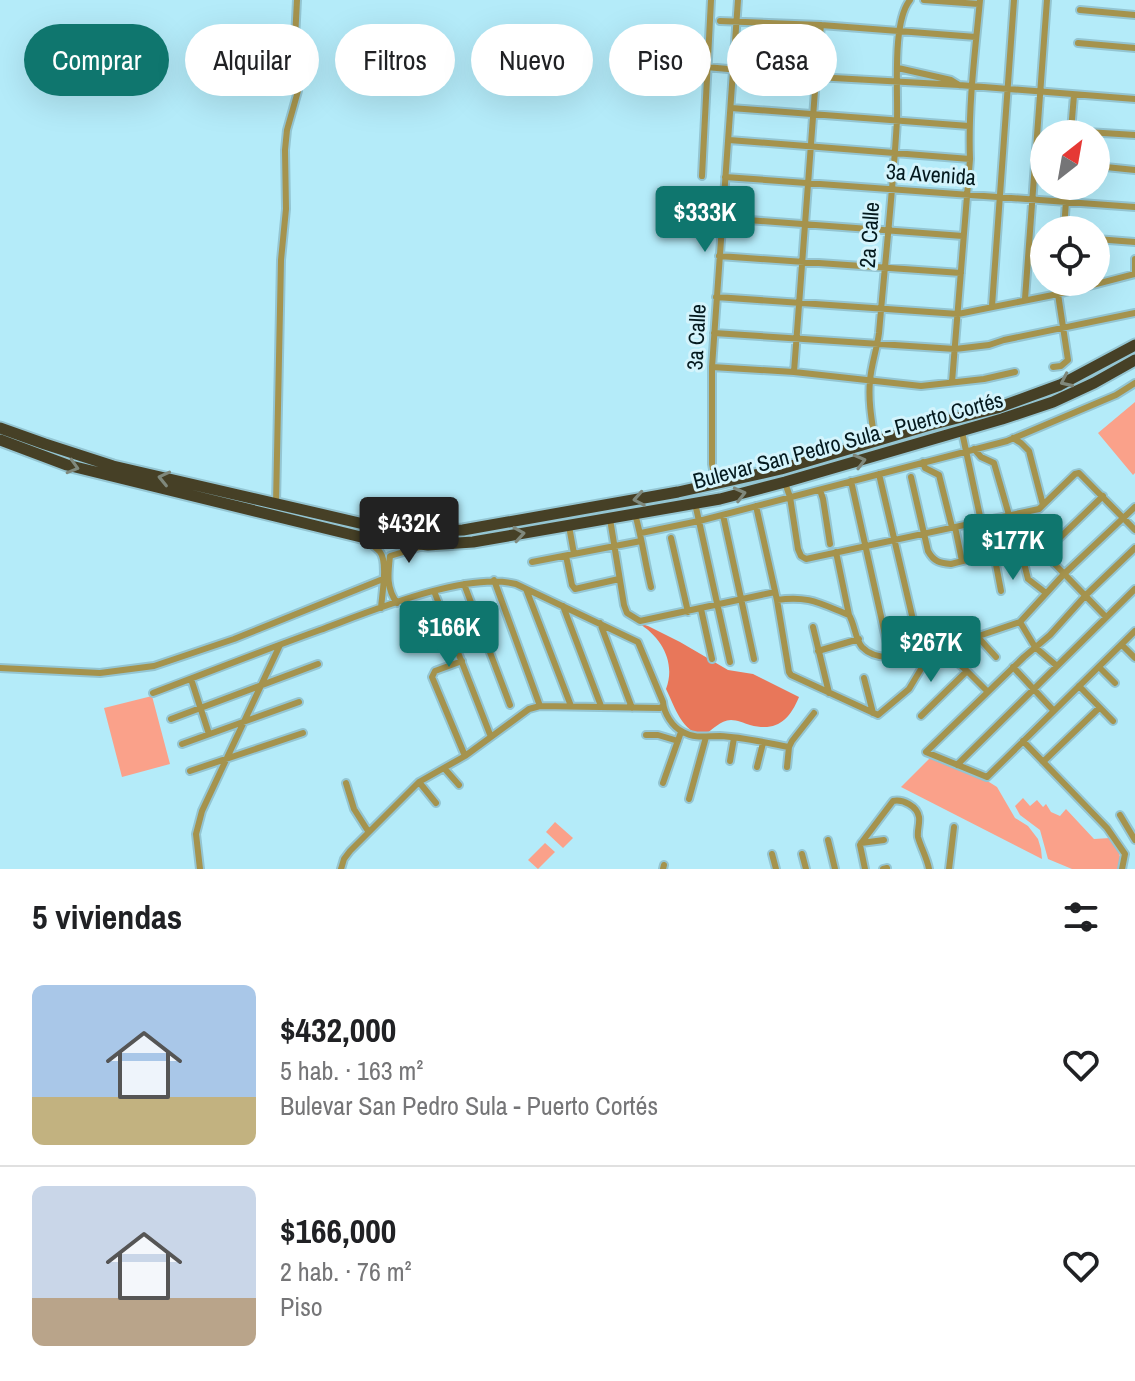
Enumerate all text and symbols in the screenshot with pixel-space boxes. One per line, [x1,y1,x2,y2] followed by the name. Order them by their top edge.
[24,24,169,96] chip: Comprar
[185,24,319,96] chip: Alquilar
[335,24,455,96] chip: Filtros
[471,24,593,96] chip: Nuevo
[609,24,711,96] chip: Piso
[727,24,837,96] chip: Casa
[1030,120,1110,200] north arrow
[1030,120,1110,296] map controls
[885,156,977,192] street label: 3a Avenida
[649,186,761,254] pin: $333K
[674,194,736,229] text: $333K
[852,201,886,269] street label: 2a Calle
[1030,216,1110,296] button: locate
[679,303,713,371] street label: 3a Calle
[1060,371,1074,387] one-way arrow
[690,384,1006,496] street label: Bulevar San Pedro Sula - Puerto Cortés
[852,454,866,470] one-way arrow
[66,458,80,474] one-way arrow
[157,470,171,487] one-way arrow
[732,486,746,503] one-way arrow
[632,490,646,507] one-way arrow
[353,497,465,565] pin: $432K
[378,505,440,540] text: $432K
[957,514,1069,582] pin: $177K
[982,522,1044,557] text: $177K
[513,527,526,544] one-way arrow
[393,601,505,669] pin: $166K
[418,609,480,644] text: $166K
[875,616,987,684] pin: $267K
[900,624,962,659] text: $267K
[32,894,182,940] text: 5 viviendas
[1059,895,1103,939] icon: filters
[280,1007,396,1053] text: $432,000
[96,1017,192,1113] icon: home
[1059,1043,1103,1087] icon: heart
[280,1053,423,1088] text: 5 hab. · 163 m²
[280,1088,658,1123] text: Bulevar San Pedro Sula - Puerto Cortés
[280,1208,396,1254] text: $166,000
[96,1218,192,1314] icon: home
[1059,1244,1103,1288] icon: heart
[280,1254,412,1289] text: 2 hab. · 76 m²
[280,1289,323,1324] text: Piso

